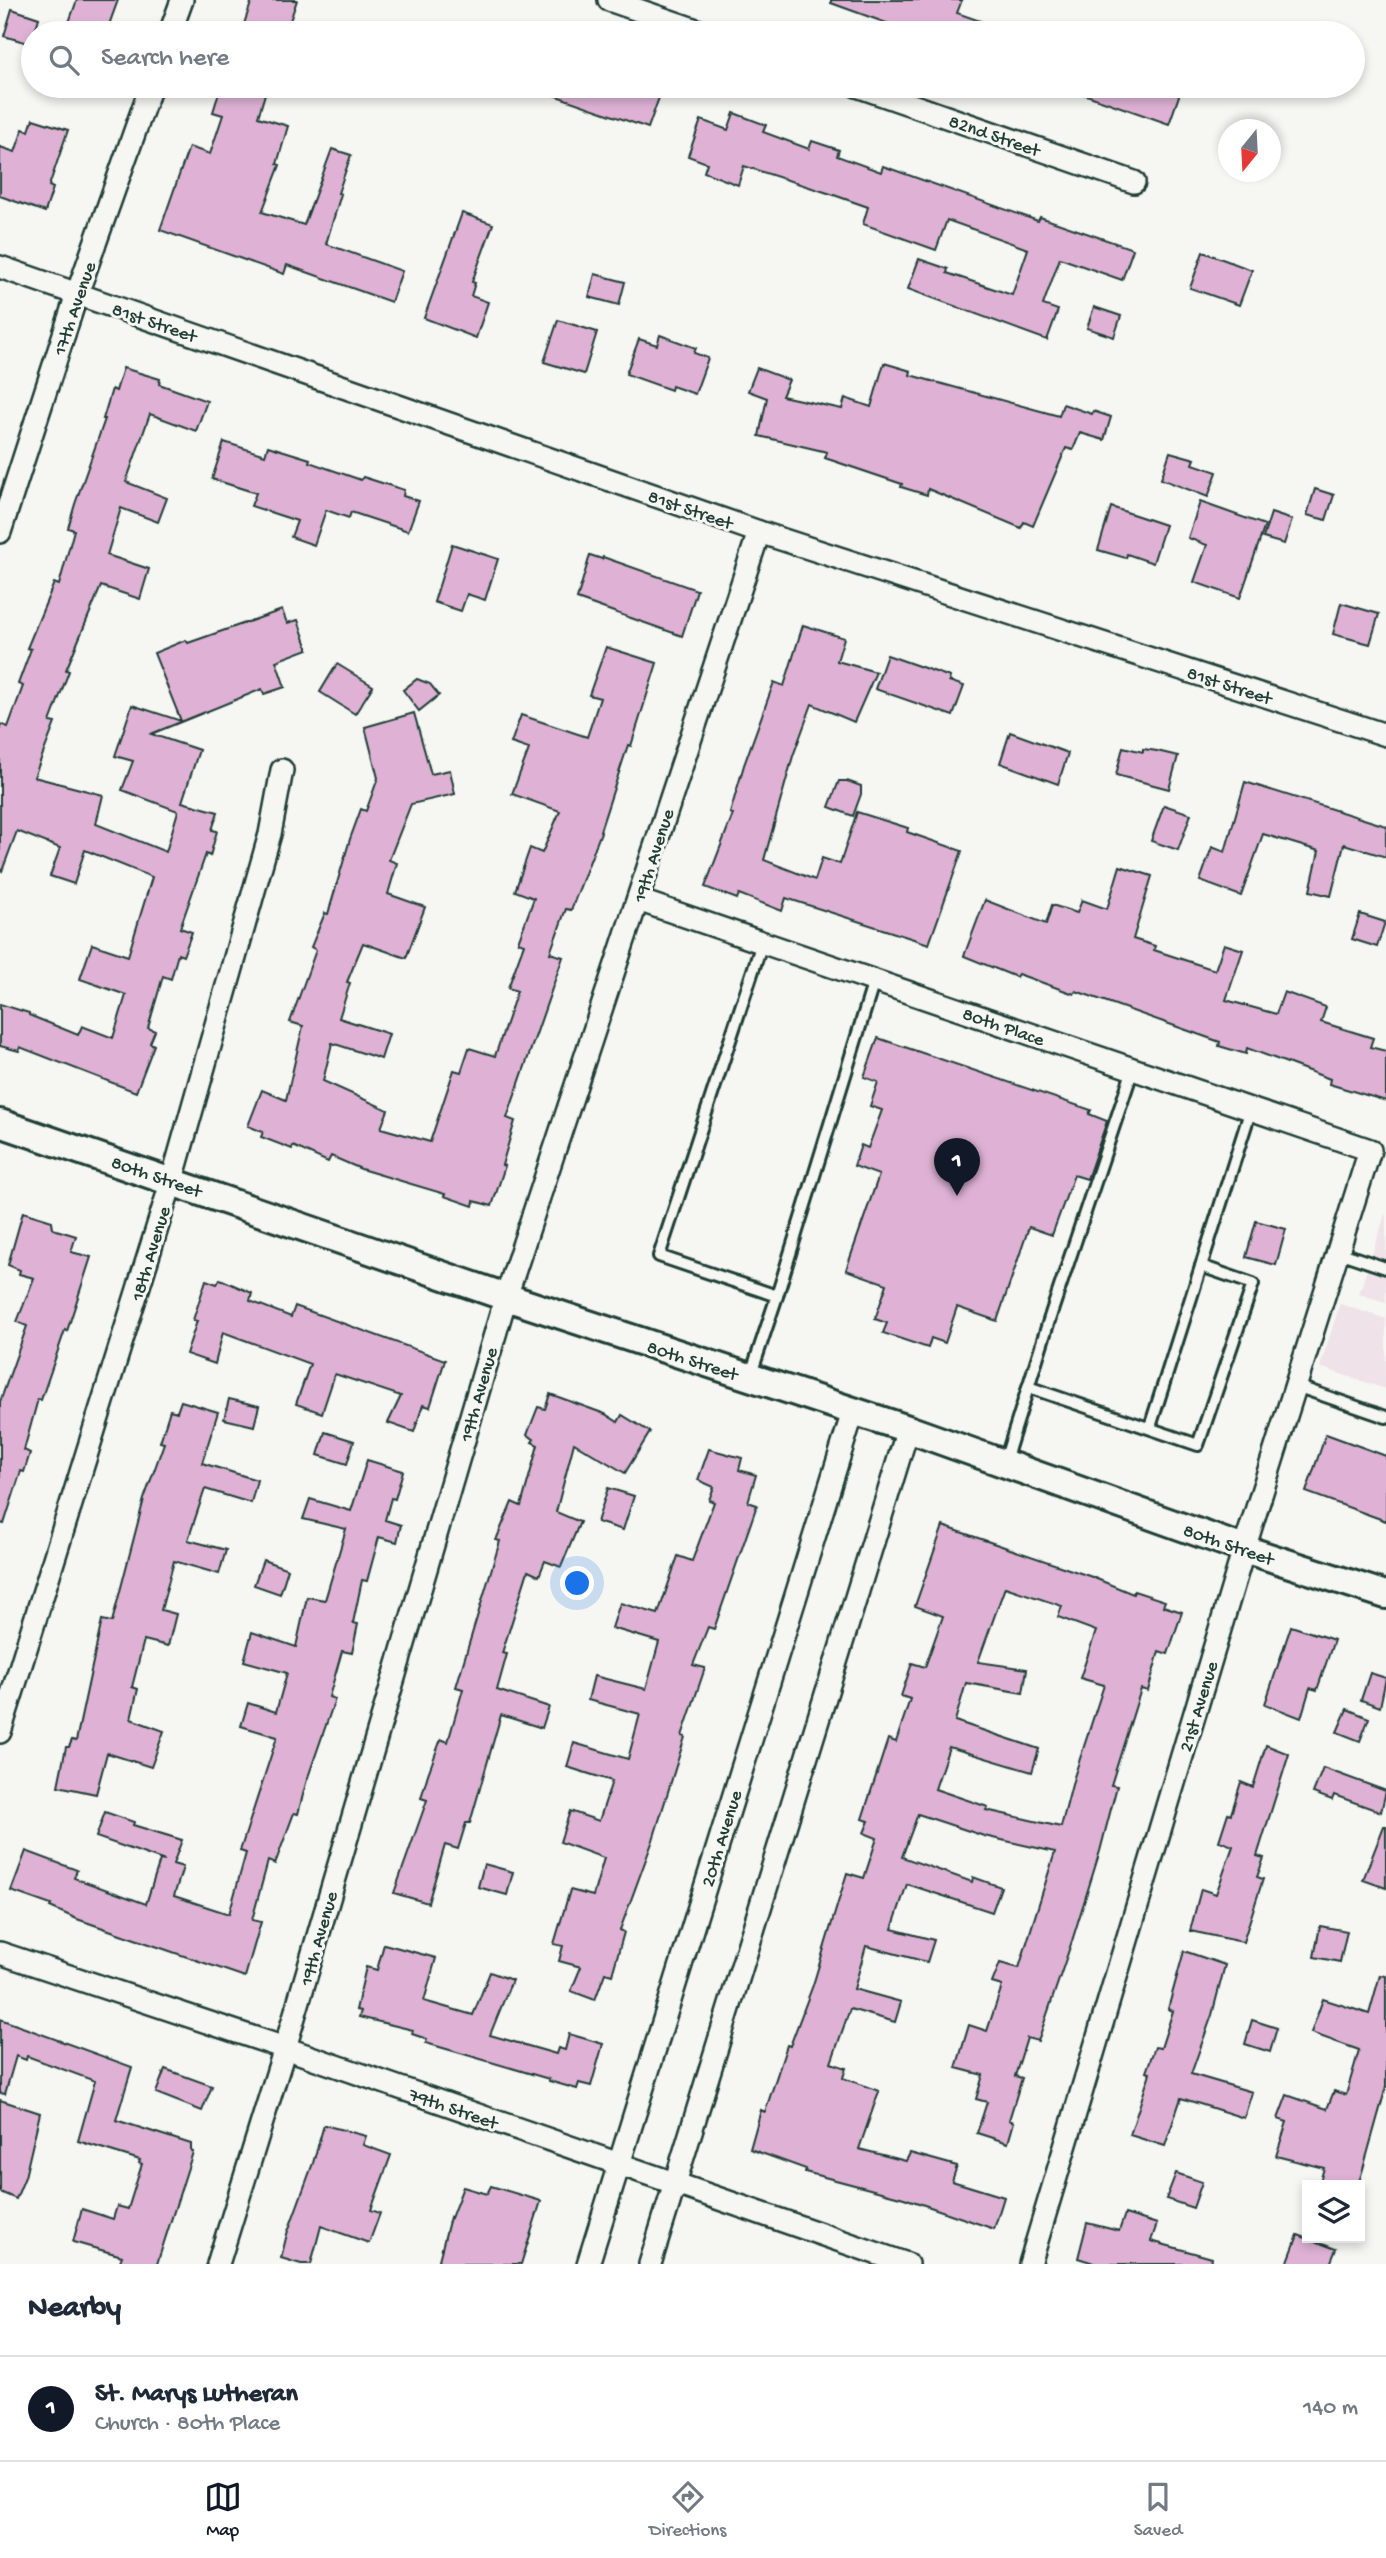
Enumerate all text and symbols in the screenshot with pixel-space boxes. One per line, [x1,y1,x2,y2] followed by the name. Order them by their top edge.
[21,21,1365,98] search box
[45,41,83,79] icon: search
[101,44,229,75] text: Search here
[945,111,1045,164] street label: 82nd Street
[1218,119,1281,182] north arrow
[49,259,103,360] street label: 17th Avenue
[109,299,201,350] street label: 81st Street
[645,486,737,537] street label: 81st Street
[1184,663,1276,713] street label: 81st Street
[629,806,681,907] street label: 19th Avenue
[959,1004,1047,1053] street label: 80th Place
[934,1138,980,1196] pin: 1
[108,1152,206,1205] street label: 80th Street
[127,1204,178,1305] street label: 18th Avenue
[644,1337,742,1389] street label: 80th Street
[456,1345,505,1446] street label: 19th Avenue
[1180,1520,1278,1573] street label: 80th Street
[560,1566,594,1600] your location
[1176,1659,1225,1755] street label: 21st Avenue
[698,1788,749,1890] street label: 20th Avenue
[296,1889,345,1990] street label: 19th Avenue
[404,2084,502,2137] street label: 79th Street
[1302,2180,1365,2243] map controls
[1302,2180,1365,2243] button: layers
[28,2292,121,2327] text: Nearby
[95,2380,298,2411] text: St. Marys Lutheran
[46,2395,56,2422] text: 1
[1303,2395,1358,2422] text: 140 m
[95,2411,280,2438] text: Church · 80th Place
[204,2478,242,2543] tab: Map
[649,2478,726,2543] tab: Directions
[1134,2478,1182,2543] tab: Saved

